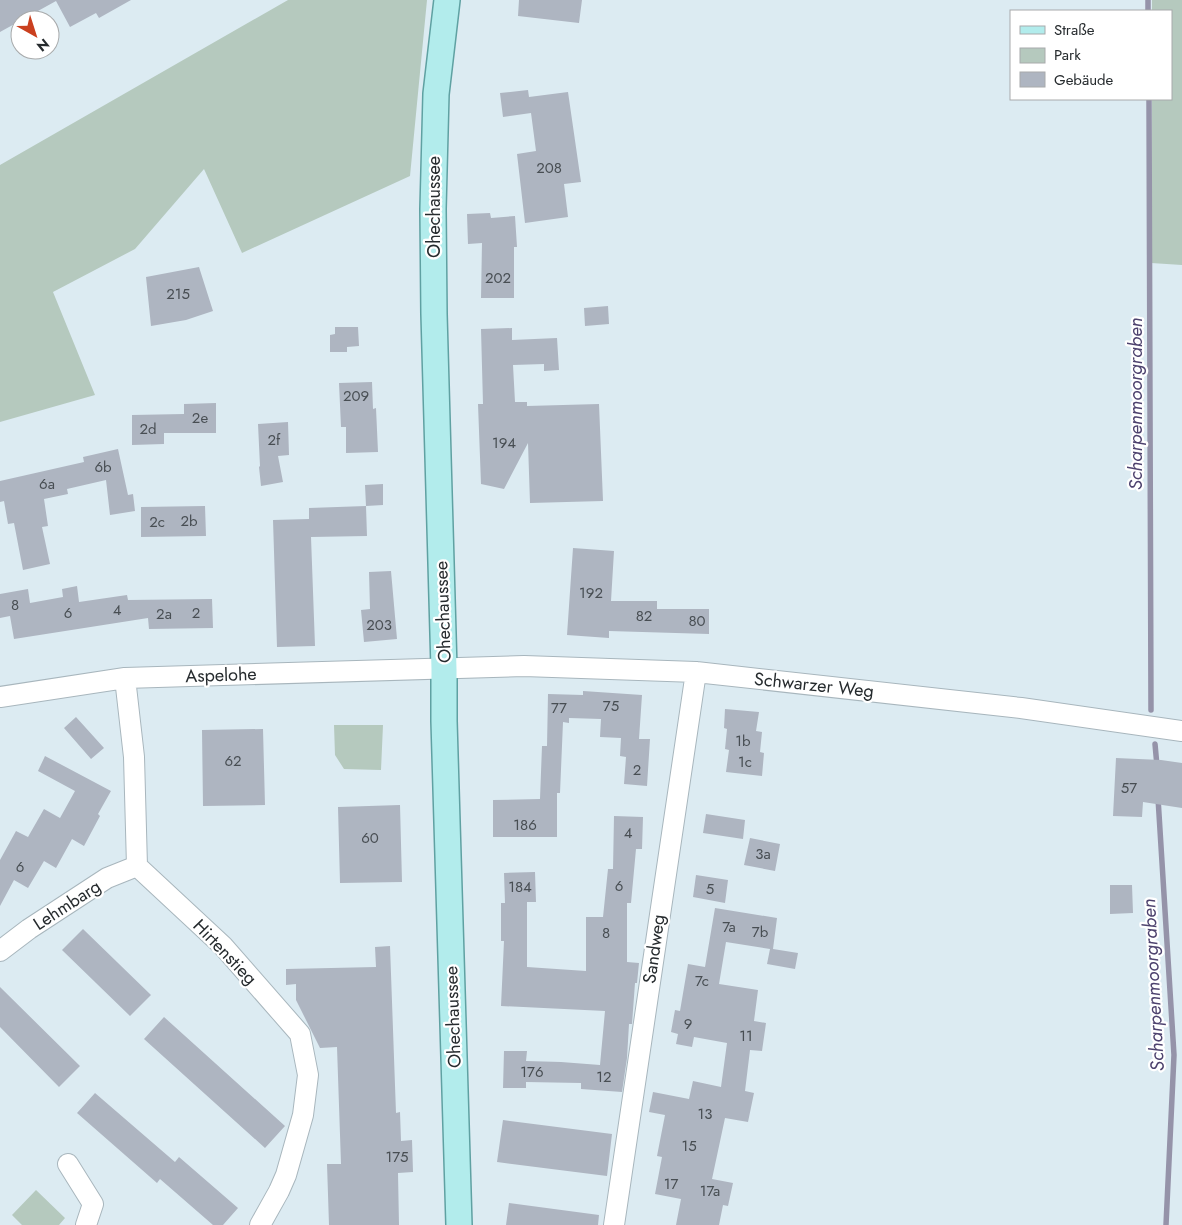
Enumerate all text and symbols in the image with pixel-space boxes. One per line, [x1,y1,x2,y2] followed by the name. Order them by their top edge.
[10,10,60,60] north arrow
[1010,10,1172,100] legend
[1054,19,1095,41] text: Straße
[33,34,54,56] text: N
[1054,44,1081,66] text: Park
[1054,69,1114,91] text: Gebäude
[421,156,447,258] street label: Ohechaussee
[536,157,562,179] house number: 208
[485,267,511,289] house number: 202
[166,283,190,305] house number: 215
[1122,318,1149,490] water label: Scharpenmoorgraben
[343,385,369,407] house number: 209
[192,407,208,429] house number: 2e
[139,418,157,440] house number: 2d
[268,429,281,451] house number: 2f
[492,432,516,454] house number: 194
[94,456,112,478] house number: 6b
[39,473,55,495] house number: 6a
[180,510,198,532] house number: 2b
[149,511,165,533] house number: 2c
[428,560,458,664] street label: Ohechaussee
[579,582,603,604] house number: 192
[11,594,19,616] house number: 8
[113,599,122,621] house number: 4
[64,602,72,624] house number: 6
[192,602,200,624] house number: 2
[156,603,172,625] house number: 2a
[636,605,652,627] house number: 82
[688,610,706,632] house number: 80
[366,614,392,636] house number: 203
[185,661,257,689] street label: Aspelohe
[753,666,875,704] street label: Schwarzer Weg
[603,695,619,717] house number: 75
[551,697,567,719] house number: 77
[735,730,751,752] house number: 1b
[224,750,242,772] house number: 62
[738,751,752,773] house number: 1c
[633,759,641,781] house number: 2
[1121,777,1137,799] house number: 57
[513,814,537,836] house number: 186
[624,822,633,844] house number: 4
[361,827,379,849] house number: 60
[755,843,771,865] house number: 3a
[16,856,24,878] house number: 6
[28,873,106,937] street label: Lehmbarg
[615,875,623,897] house number: 6
[508,876,532,898] house number: 184
[706,878,714,900] house number: 5
[1135,898,1171,1072] water label: Scharpenmoorgraben
[187,913,263,991] street label: Hirtenstieg
[636,913,672,985] street label: Sandweg
[722,916,736,938] house number: 7a
[752,921,769,943] house number: 7b
[602,922,610,944] house number: 8
[438,965,468,1069] street label: Ohechaussee
[695,970,709,992] house number: 7c
[684,1013,692,1035] house number: 9
[739,1025,753,1047] house number: 11
[520,1061,544,1083] house number: 176
[596,1066,612,1088] house number: 12
[698,1103,712,1125] house number: 13
[681,1135,697,1157] house number: 15
[385,1146,409,1168] house number: 175
[664,1173,678,1195] house number: 17
[700,1180,720,1202] house number: 17a

